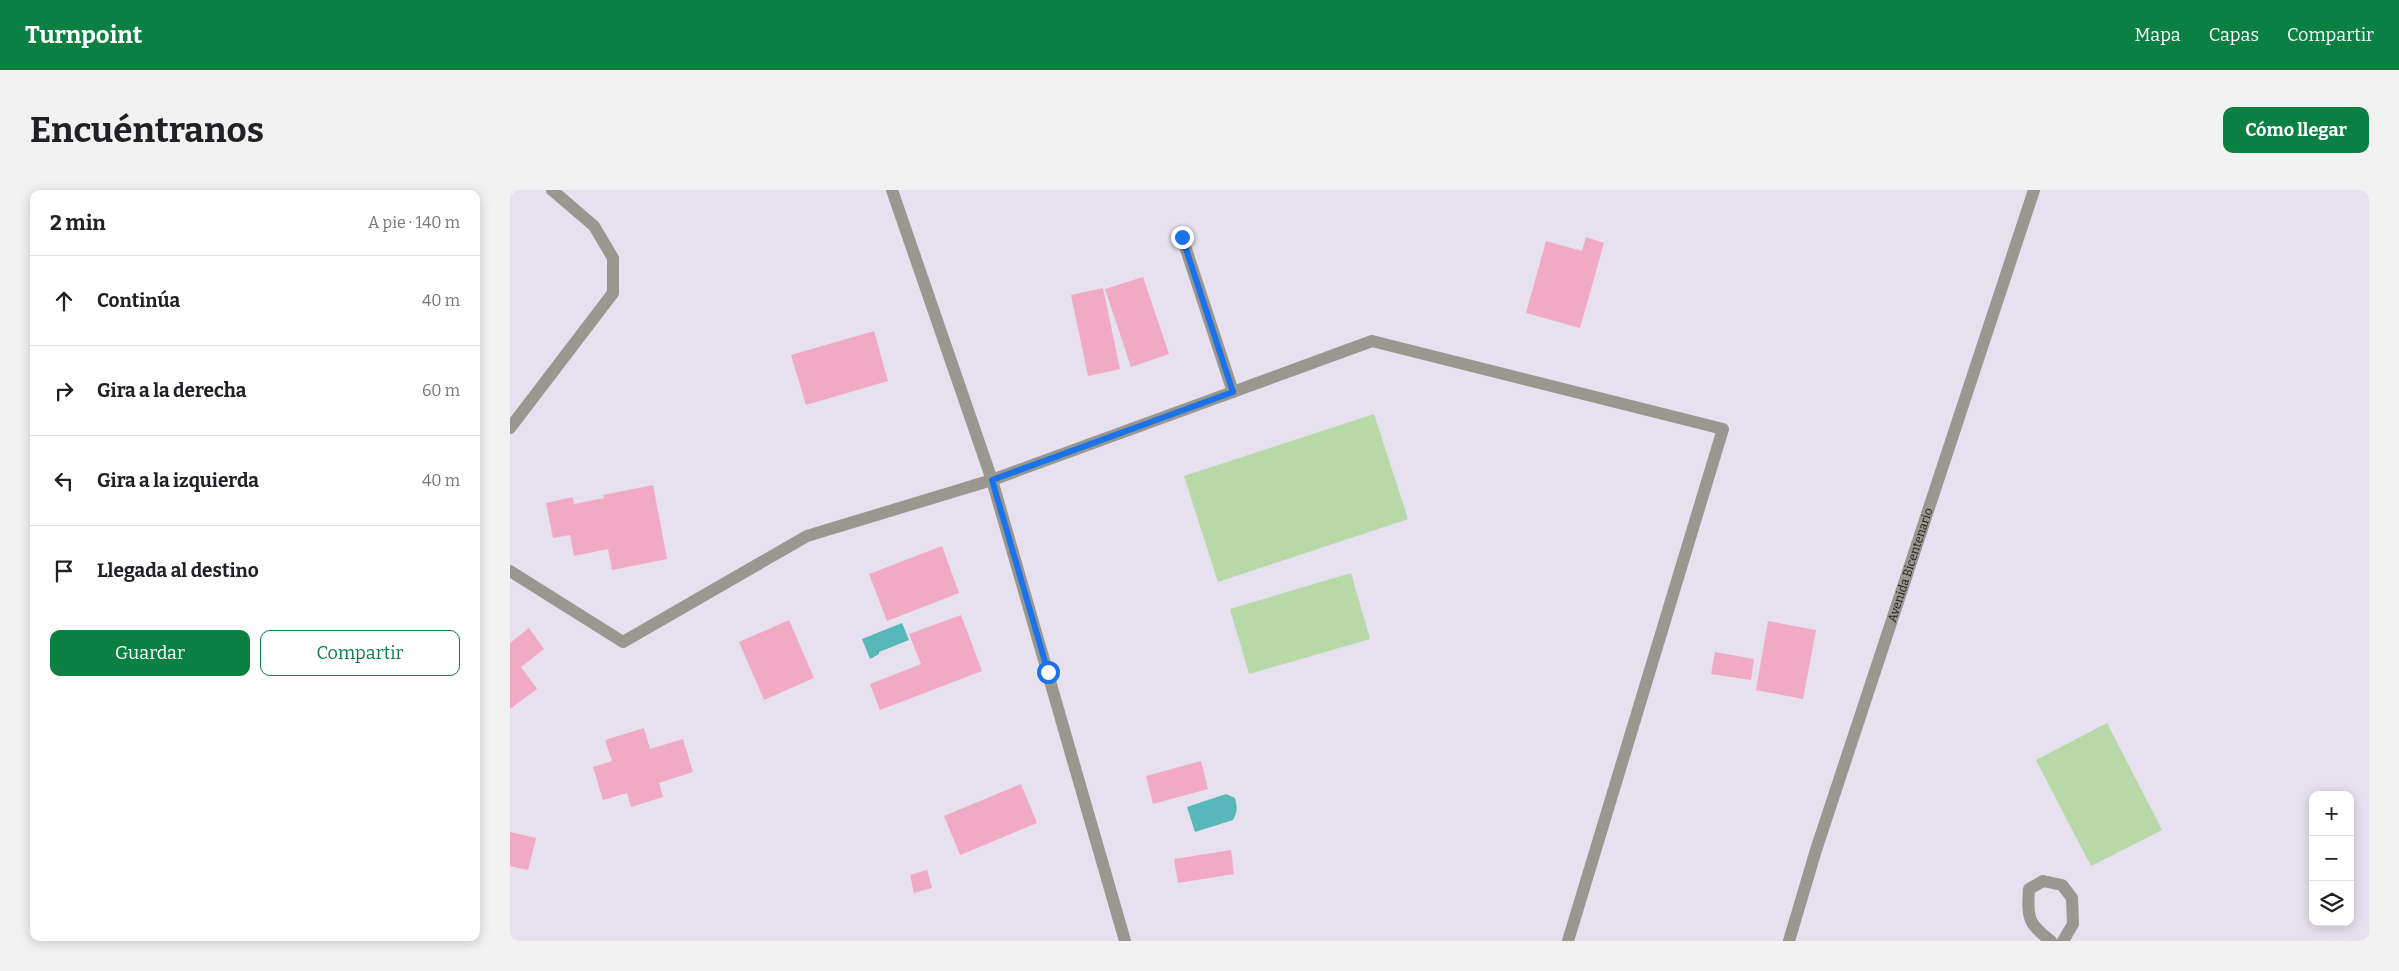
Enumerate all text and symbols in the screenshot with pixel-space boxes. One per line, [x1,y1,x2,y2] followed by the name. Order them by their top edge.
[25,21,142,49] text: Turnpoint
[2135,24,2181,46] text: Mapa
[2209,24,2259,46] text: Capas
[2287,24,2374,46] text: Compartir
[2223,107,2369,153] button: Cómo llegar
[30,109,264,151] text: Encuéntranos
[50,210,106,236] text: 2 min
[368,213,460,232] text: A pie · 140 m
[1171,226,1194,249] route end
[50,287,78,315] icon: ahead
[97,289,180,312] text: Continúa
[422,291,460,310] text: 40 m
[50,377,78,405] icon: right
[97,379,246,402] text: Gira a la derecha
[422,381,460,400] text: 60 m
[50,467,78,495] icon: left
[97,469,259,492] text: Gira a la izquierda
[422,471,460,490] text: 40 m
[1885,506,1936,624] street label: Avenida Bicentenario
[50,557,78,585] icon: arrive
[97,559,259,582] text: Llegada al destino
[50,630,250,676] button: Guardar
[260,630,460,676] button: Compartir
[1037,661,1060,684] route start
[2309,791,2354,926] map controls
[2309,791,2354,836] button: +
[2309,836,2354,881] button: −
[2309,881,2354,926] button: layers

